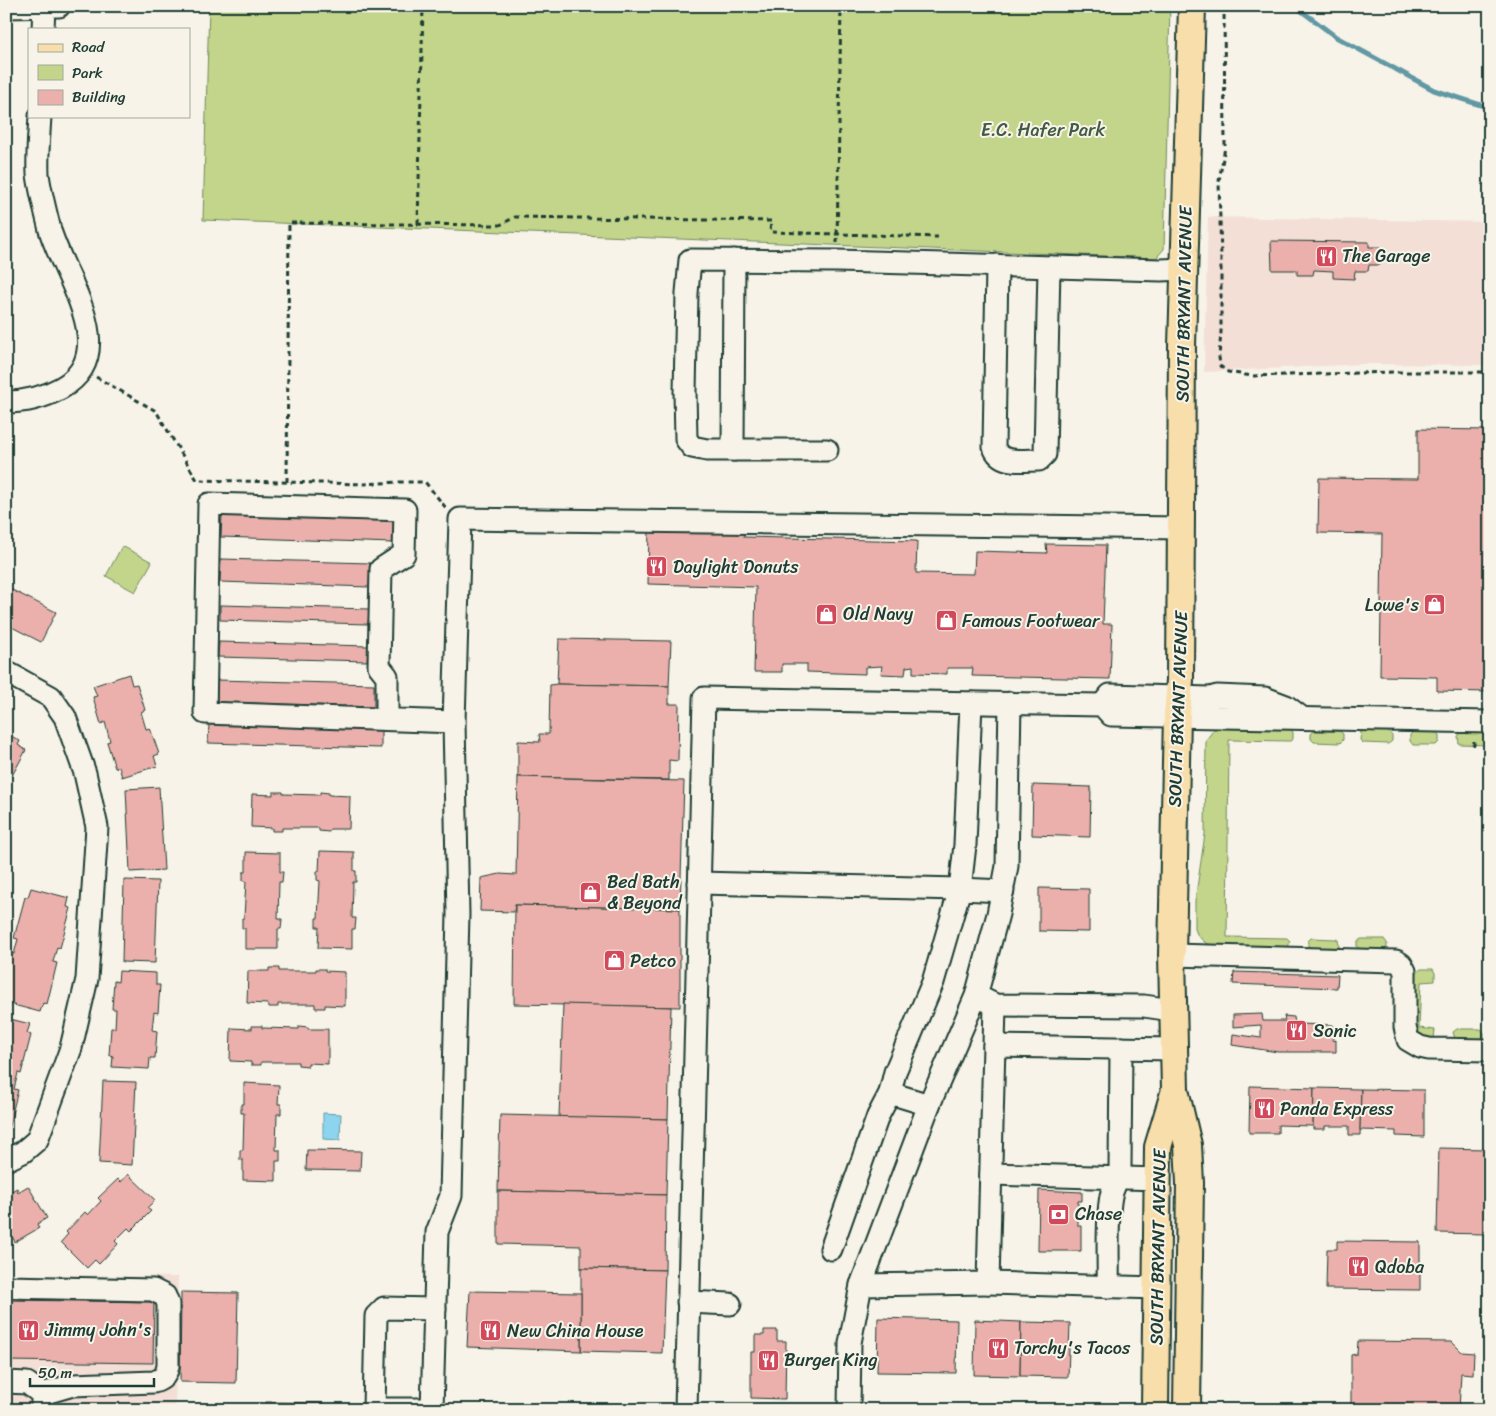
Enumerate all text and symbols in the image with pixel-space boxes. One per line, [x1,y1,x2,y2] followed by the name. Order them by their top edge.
[28,28,190,118] legend
[72,34,105,60] text: Road
[72,60,103,86] text: Park
[72,84,126,110] text: Building
[981,114,1105,146] park label: E.C. Hafer Park
[1166,205,1202,402] street label: SOUTH BRYANT AVENUE
[1342,240,1430,272] place label: The Garage
[1314,244,1338,268] restaurant icon: The Garage
[673,551,799,583] place label: Daylight Donuts
[645,555,669,579] restaurant icon: Daylight Donuts
[1365,589,1420,621] place label: Lowe's
[1423,593,1447,617] shop icon: Lowe's
[843,598,914,630] place label: Old Navy
[815,602,839,626] shop icon: Old Navy
[962,605,1101,637] place label: Famous Footwear
[934,609,958,633] shop icon: Famous Footwear
[1159,609,1197,808] street label: SOUTH BRYANT AVENUE
[607,866,683,919] place label: Bed Bath & Beyond
[579,880,603,904] shop icon: Bed Bath & Beyond
[630,945,676,977] place label: Petco
[602,949,626,973] shop icon: Petco
[1313,1015,1357,1047] place label: Sonic
[1285,1019,1309,1043] restaurant icon: Sonic
[1280,1093,1394,1125] place label: Panda Express
[1252,1097,1276,1121] restaurant icon: Panda Express
[1140,1148,1176,1345] street label: SOUTH BRYANT AVENUE
[1075,1198,1122,1230] place label: Chase
[1047,1202,1071,1226] bank icon: Chase
[1375,1251,1425,1283] place label: Qdoba
[1347,1255,1371,1279] restaurant icon: Qdoba
[44,1314,151,1346] place label: Jimmy John's
[507,1315,644,1347] place label: New China House
[17,1318,41,1342] restaurant icon: Jimmy John's
[479,1319,503,1343] restaurant icon: New China House
[1014,1332,1131,1364] place label: Torchy's Tacos
[986,1336,1010,1360] restaurant icon: Torchy's Tacos
[784,1344,878,1376] place label: Burger King
[756,1348,780,1372] restaurant icon: Burger King
[30,1356,154,1388] scale bar
[38,1360,73,1386] text: 50 m

